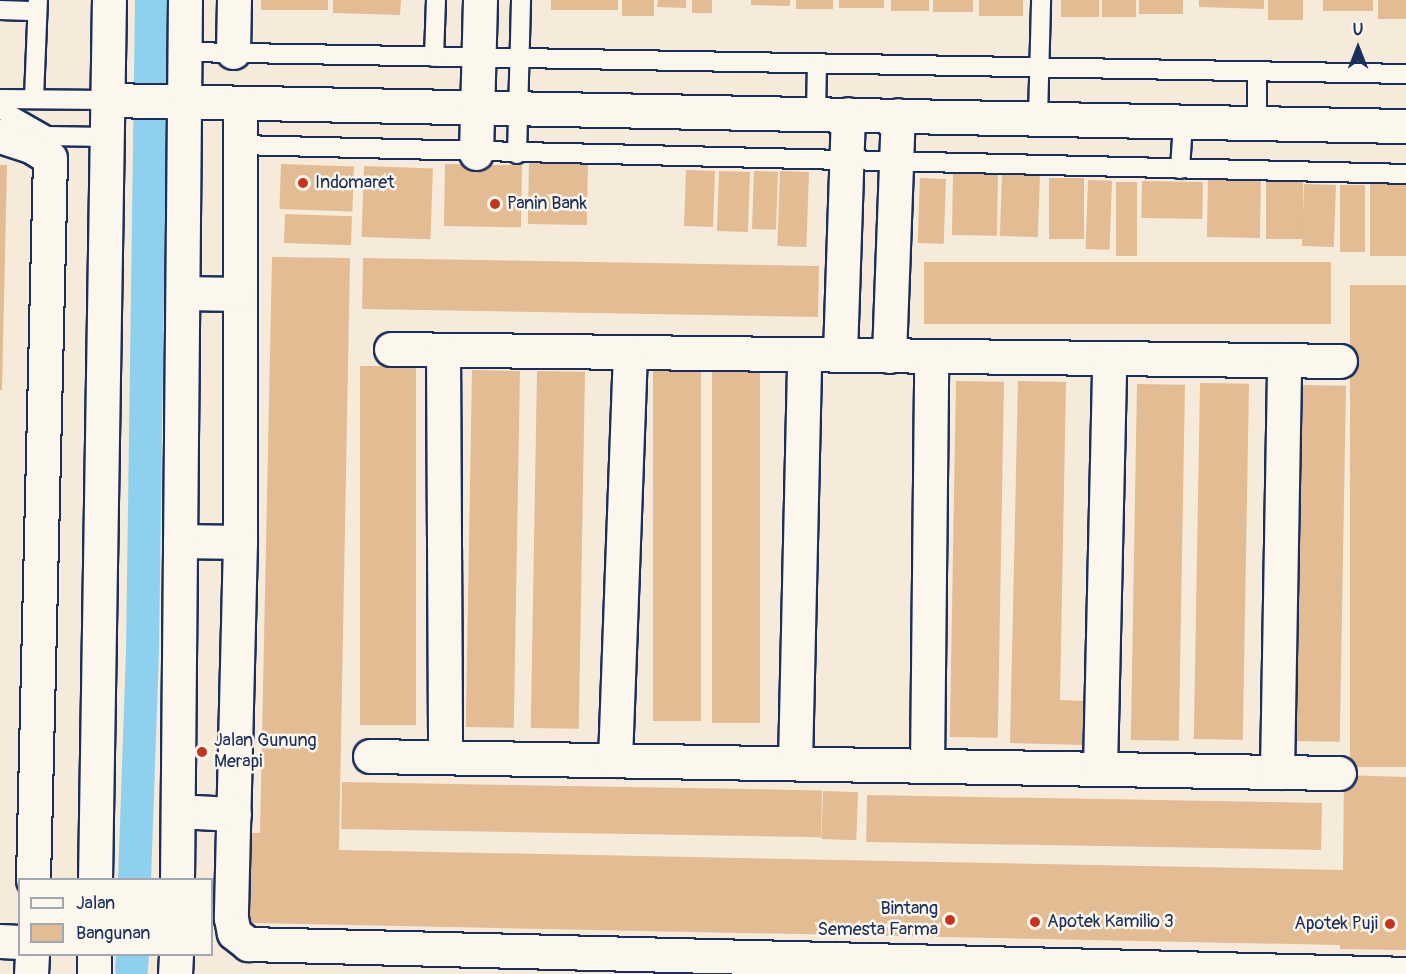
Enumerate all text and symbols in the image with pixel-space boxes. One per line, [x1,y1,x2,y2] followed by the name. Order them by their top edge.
[1328,18,1388,78] north arrow
[1353,20,1363,40] text: U
[315,172,394,194] place label: Indomaret
[296,176,310,190] marker: Indomaret
[507,193,587,215] place label: Panin Bank
[488,197,502,211] marker: Panin Bank
[214,731,317,774] place label: Jalan Gunung Merapi
[195,745,209,759] marker: Jalan Gunung Merapi
[18,878,213,956] legend
[76,892,115,915] text: Jalan
[817,899,938,942] place label: Bintang Semesta Farma
[1047,911,1174,933] place label: Apotek Kamilio 3
[943,913,957,927] marker: Bintang Semesta Farma
[1294,913,1378,935] place label: Apotek Puji
[1028,915,1042,929] marker: Apotek Kamilio 3
[1383,917,1397,931] marker: Apotek Puji
[76,922,151,945] text: Bangunan

